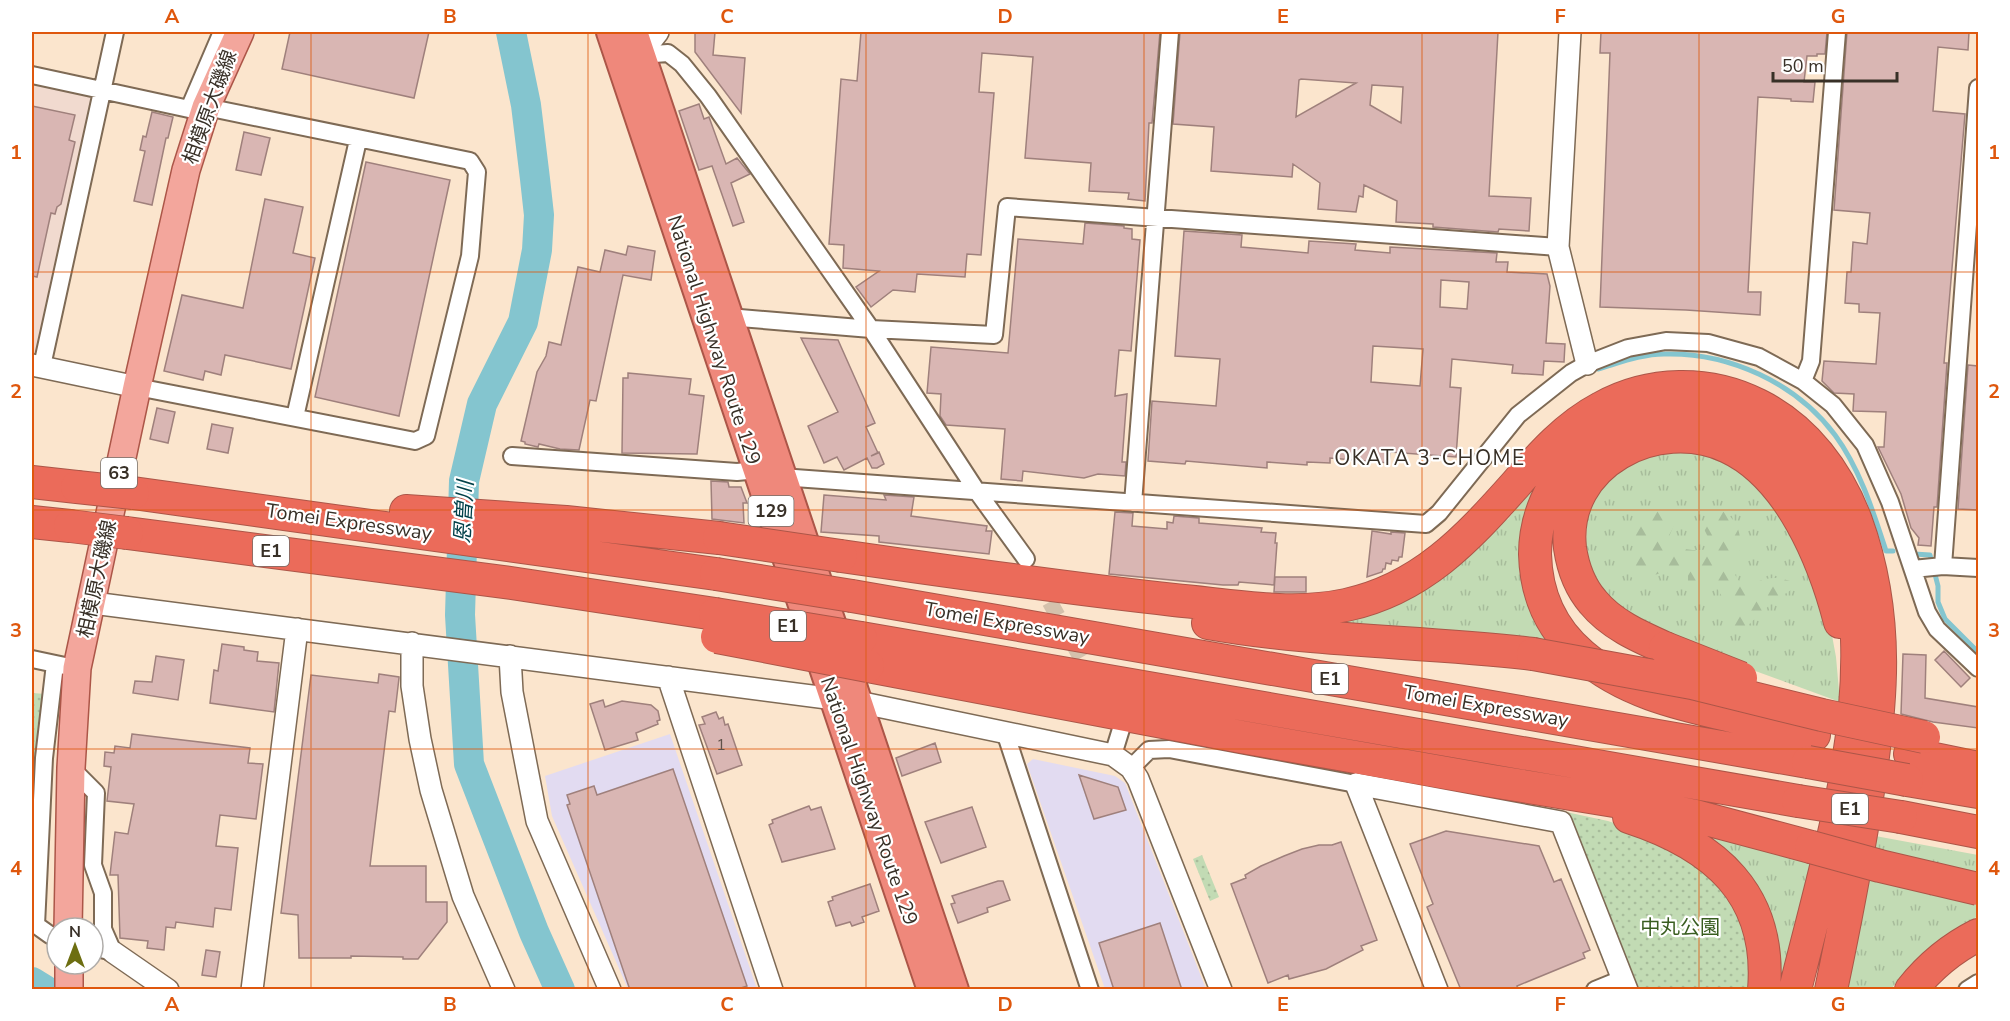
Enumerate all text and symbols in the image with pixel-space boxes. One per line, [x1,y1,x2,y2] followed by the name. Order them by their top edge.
[165,3,180,30] text: A
[443,3,457,30] text: B
[720,3,734,30] text: C
[997,3,1013,30] text: D
[1277,3,1289,30] text: E
[1554,3,1566,30] text: F
[1831,3,1845,30] text: G
[1773,45,1898,83] scale bar
[177,46,243,168] street label: 相模原大磯線
[1782,54,1824,78] text: 50 m
[10,139,22,166] text: 1
[1988,139,2000,166] text: 1
[661,212,767,468] street label: National Highway Route 129
[10,378,22,405] text: 2
[1988,378,2000,405] text: 2
[1334,444,1526,472] district label: OKATA 3-CHOME
[101,458,137,488] road number: 63
[448,478,480,544] water label: 恩曽川
[748,496,794,526] road number: 129
[264,497,434,547] street label: Tomei Expressway
[71,518,123,640] street label: 相模原大磯線
[253,536,289,566] road number: E1
[922,595,1092,651] street label: Tomei Expressway
[770,611,806,641] road number: E1
[10,617,22,644] text: 3
[1988,617,2000,644] text: 3
[1312,664,1348,694] road number: E1
[814,673,924,929] street label: National Highway Route 129
[1401,678,1571,734] street label: Tomei Expressway
[716,734,726,756] house number: 1
[1832,794,1868,824] road number: E1
[10,855,22,882] text: 4
[1988,855,2000,882] text: 4
[1640,914,1720,941] park label: 中丸公園
[45,916,105,976] north arrow
[69,921,81,943] text: N
[165,991,180,1018] text: A
[443,991,457,1018] text: B
[720,991,734,1018] text: C
[997,991,1013,1018] text: D
[1277,991,1289,1018] text: E
[1554,991,1566,1018] text: F
[1831,991,1845,1018] text: G

